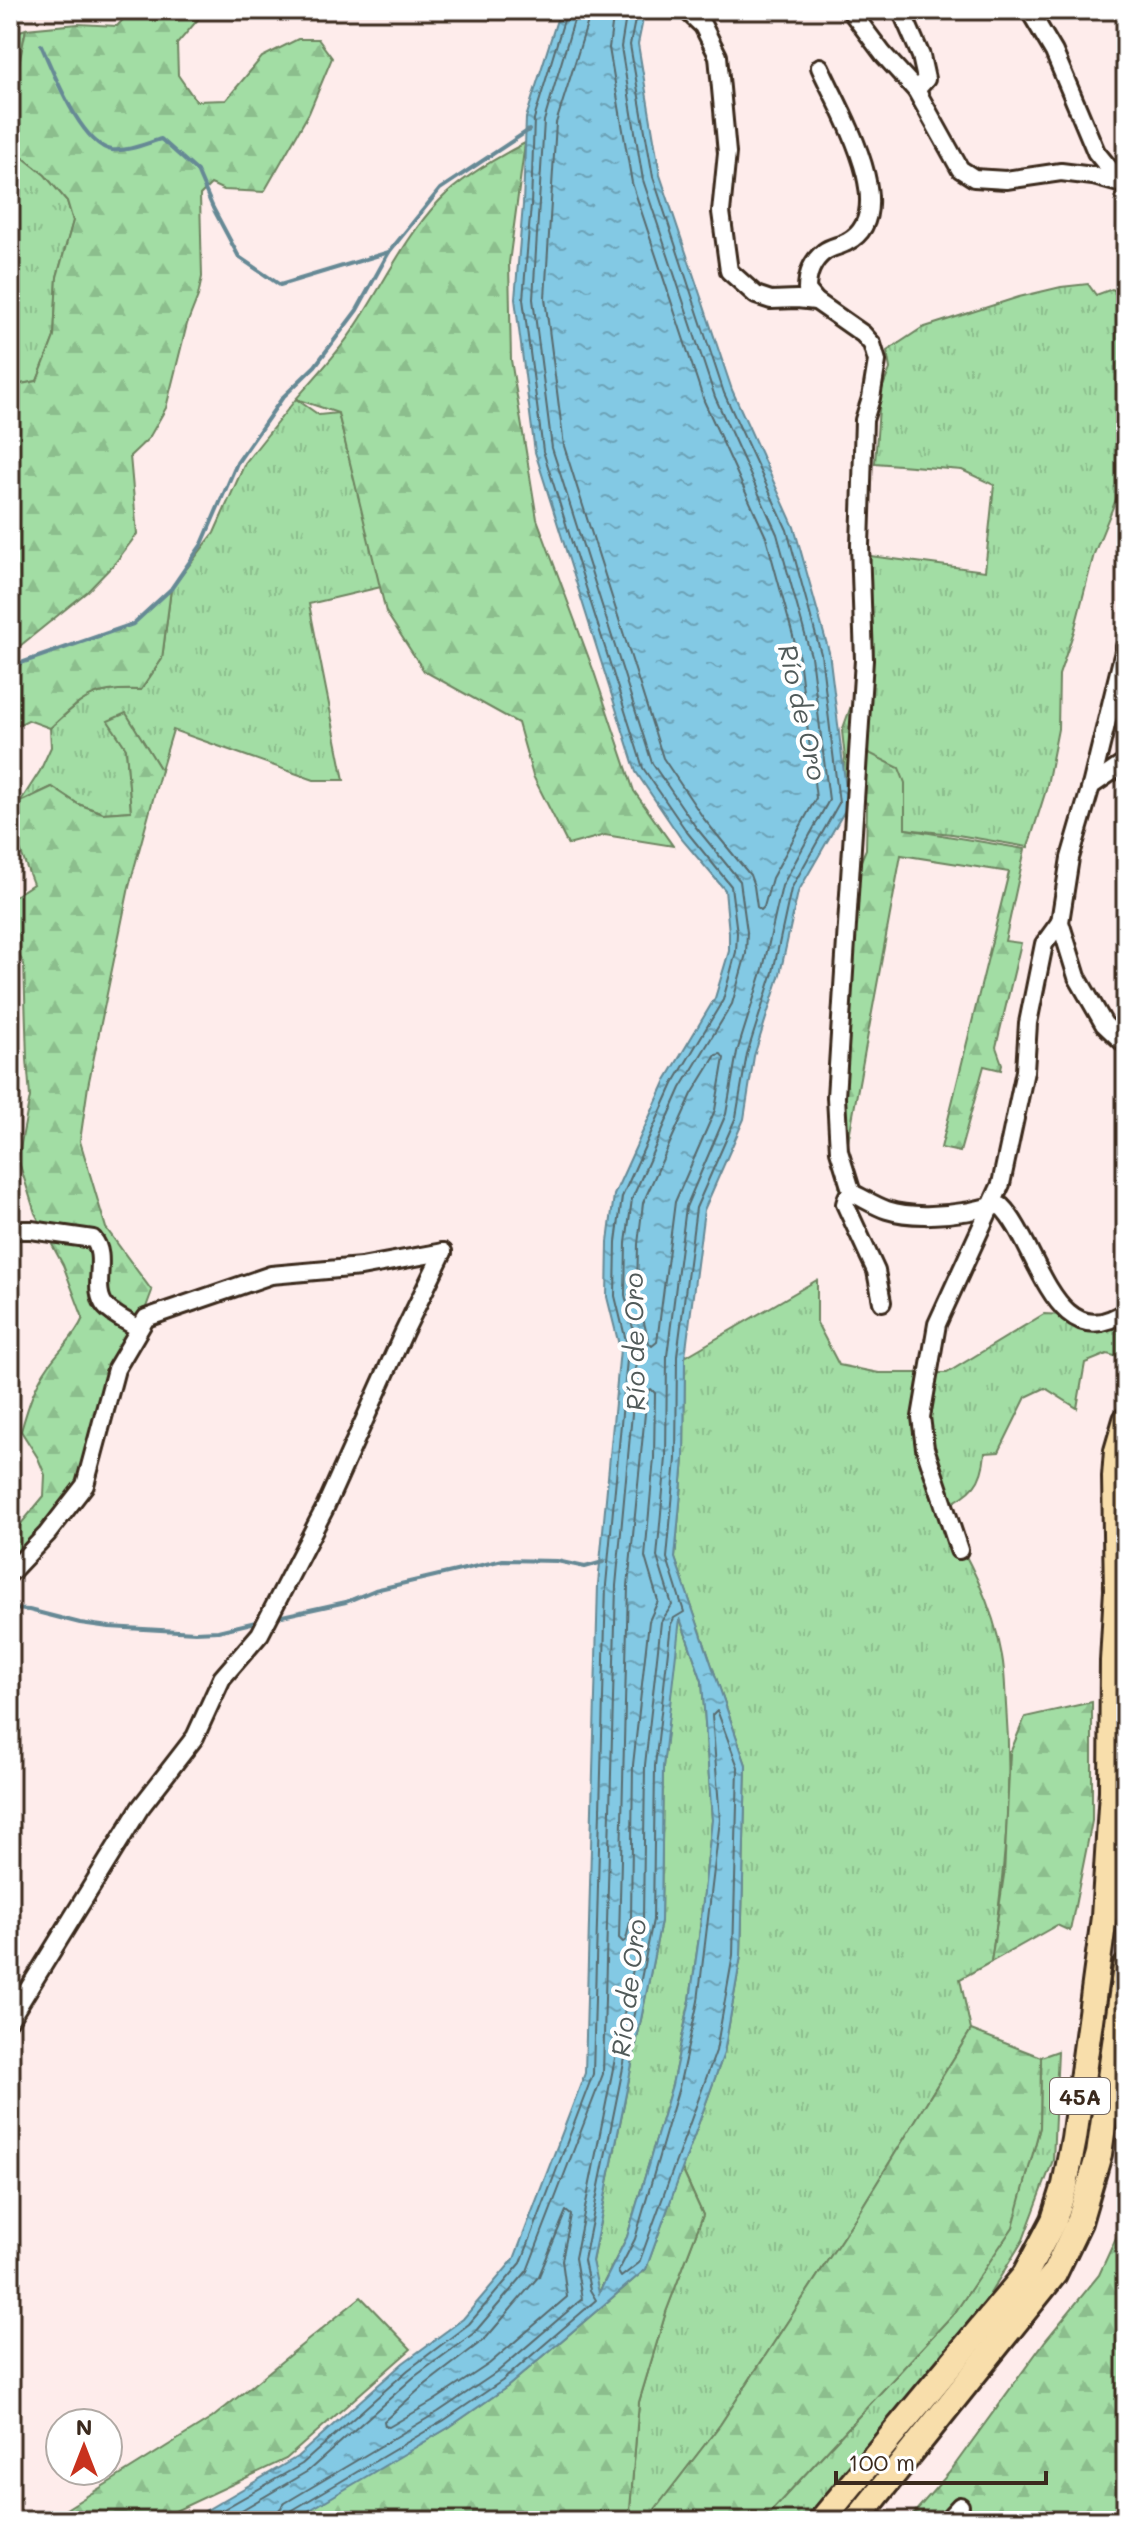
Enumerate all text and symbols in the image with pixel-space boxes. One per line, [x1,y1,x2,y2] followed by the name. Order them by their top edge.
[771,641,835,783] water label: Río de Oro
[616,1272,652,1412] water label: Río de Oro
[603,1917,653,2059] water label: Río de Oro
[1050,2078,1110,2114] road number: 45A
[44,2407,124,2487] north arrow
[76,2412,92,2441] text: N
[836,2435,1046,2485] scale bar
[848,2446,915,2477] text: 100 m

